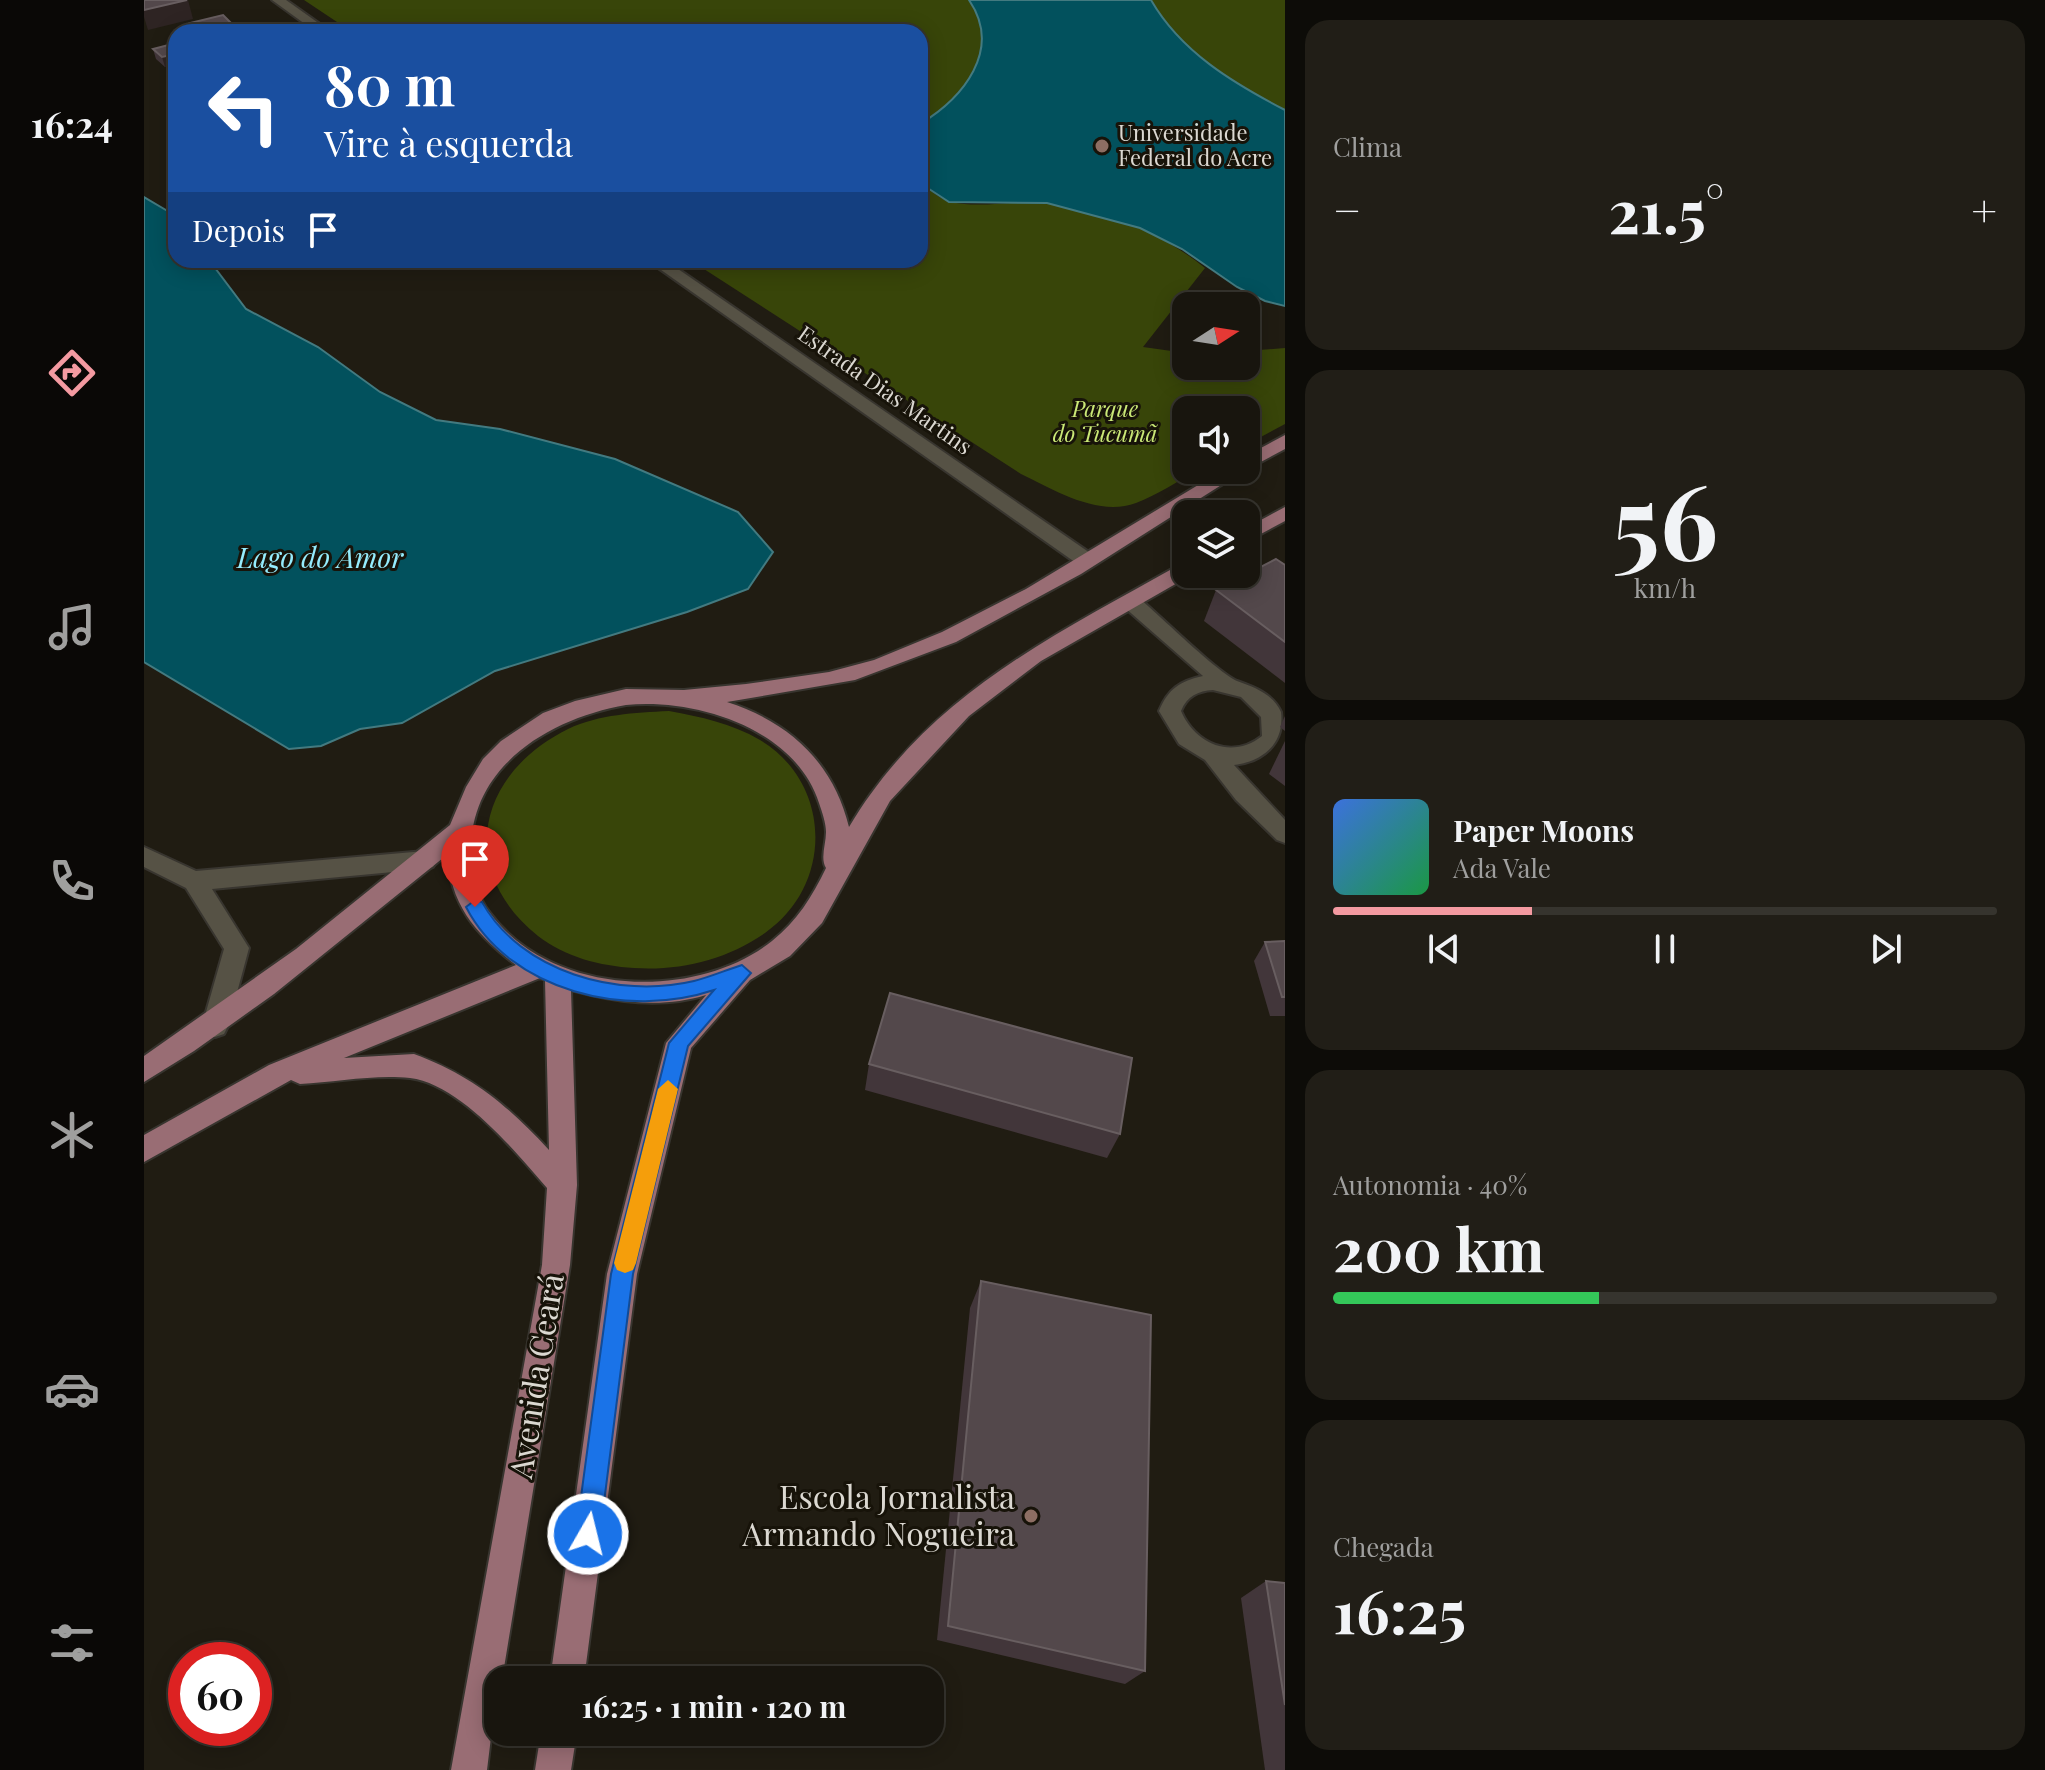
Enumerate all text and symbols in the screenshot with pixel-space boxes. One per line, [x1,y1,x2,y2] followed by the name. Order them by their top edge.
[324,46,455,121] text: 80 m
[192,56,296,160] icon: left
[31,99,113,147] text: 16:24
[1118,117,1272,172] place label: Universidade Federal do Acre
[324,118,573,166] text: Vire à esquerda
[1333,129,1402,164] text: Clima
[1093,137,1111,155] marker: Universidade Federal do Acre
[1608,169,1724,249] text: 21.5°
[1333,179,1361,238] text: −
[1971,179,1997,238] text: +
[301,208,345,252] icon: arrive
[192,210,285,250] text: Depois
[1172,292,1260,380] north arrow
[1172,292,1260,588] map controls
[792,318,979,461] street label: Estrada Dias Martins
[44,345,100,401] icon: directions
[1053,393,1159,448] park label: Parque do Tucumã
[1172,396,1260,484] button: sound
[1612,448,1718,587] text: 56
[1172,500,1260,588] button: layers
[236,538,404,575] water label: Lago do Amor
[1634,570,1696,605] text: km/h
[44,599,100,655] icon: music
[1453,810,1634,850] text: Paper Moons
[441,825,509,907] pin
[453,837,497,881] icon: arrive
[1453,850,1551,885] text: Ada Vale
[44,853,100,909] icon: phone
[1422,927,1466,971] icon: previous
[1643,927,1687,971] icon: pause
[1864,927,1908,971] icon: next
[44,1107,100,1163] icon: climate
[1333,1167,1527,1202] text: Autonomia · 40%
[1333,1207,1544,1287] text: 200 km
[497,1270,572,1482] street label: Avenida Ceará
[44,1361,100,1417] icon: car
[741,1474,1015,1554] place label: Escola Jornalista Armando Nogueira
[546,1492,630,1576] position arrow
[1022,1507,1040,1525] marker: Escola Jornalista Armando Nogueira
[1333,1529,1434,1564] text: Chegada
[1333,1569,1466,1649] text: 16:25
[44,1615,100,1671] icon: filters
[168,1642,272,1746] speed limit sign: 60
[582,1686,846,1726] text: 16:25 · 1 min · 120 m

